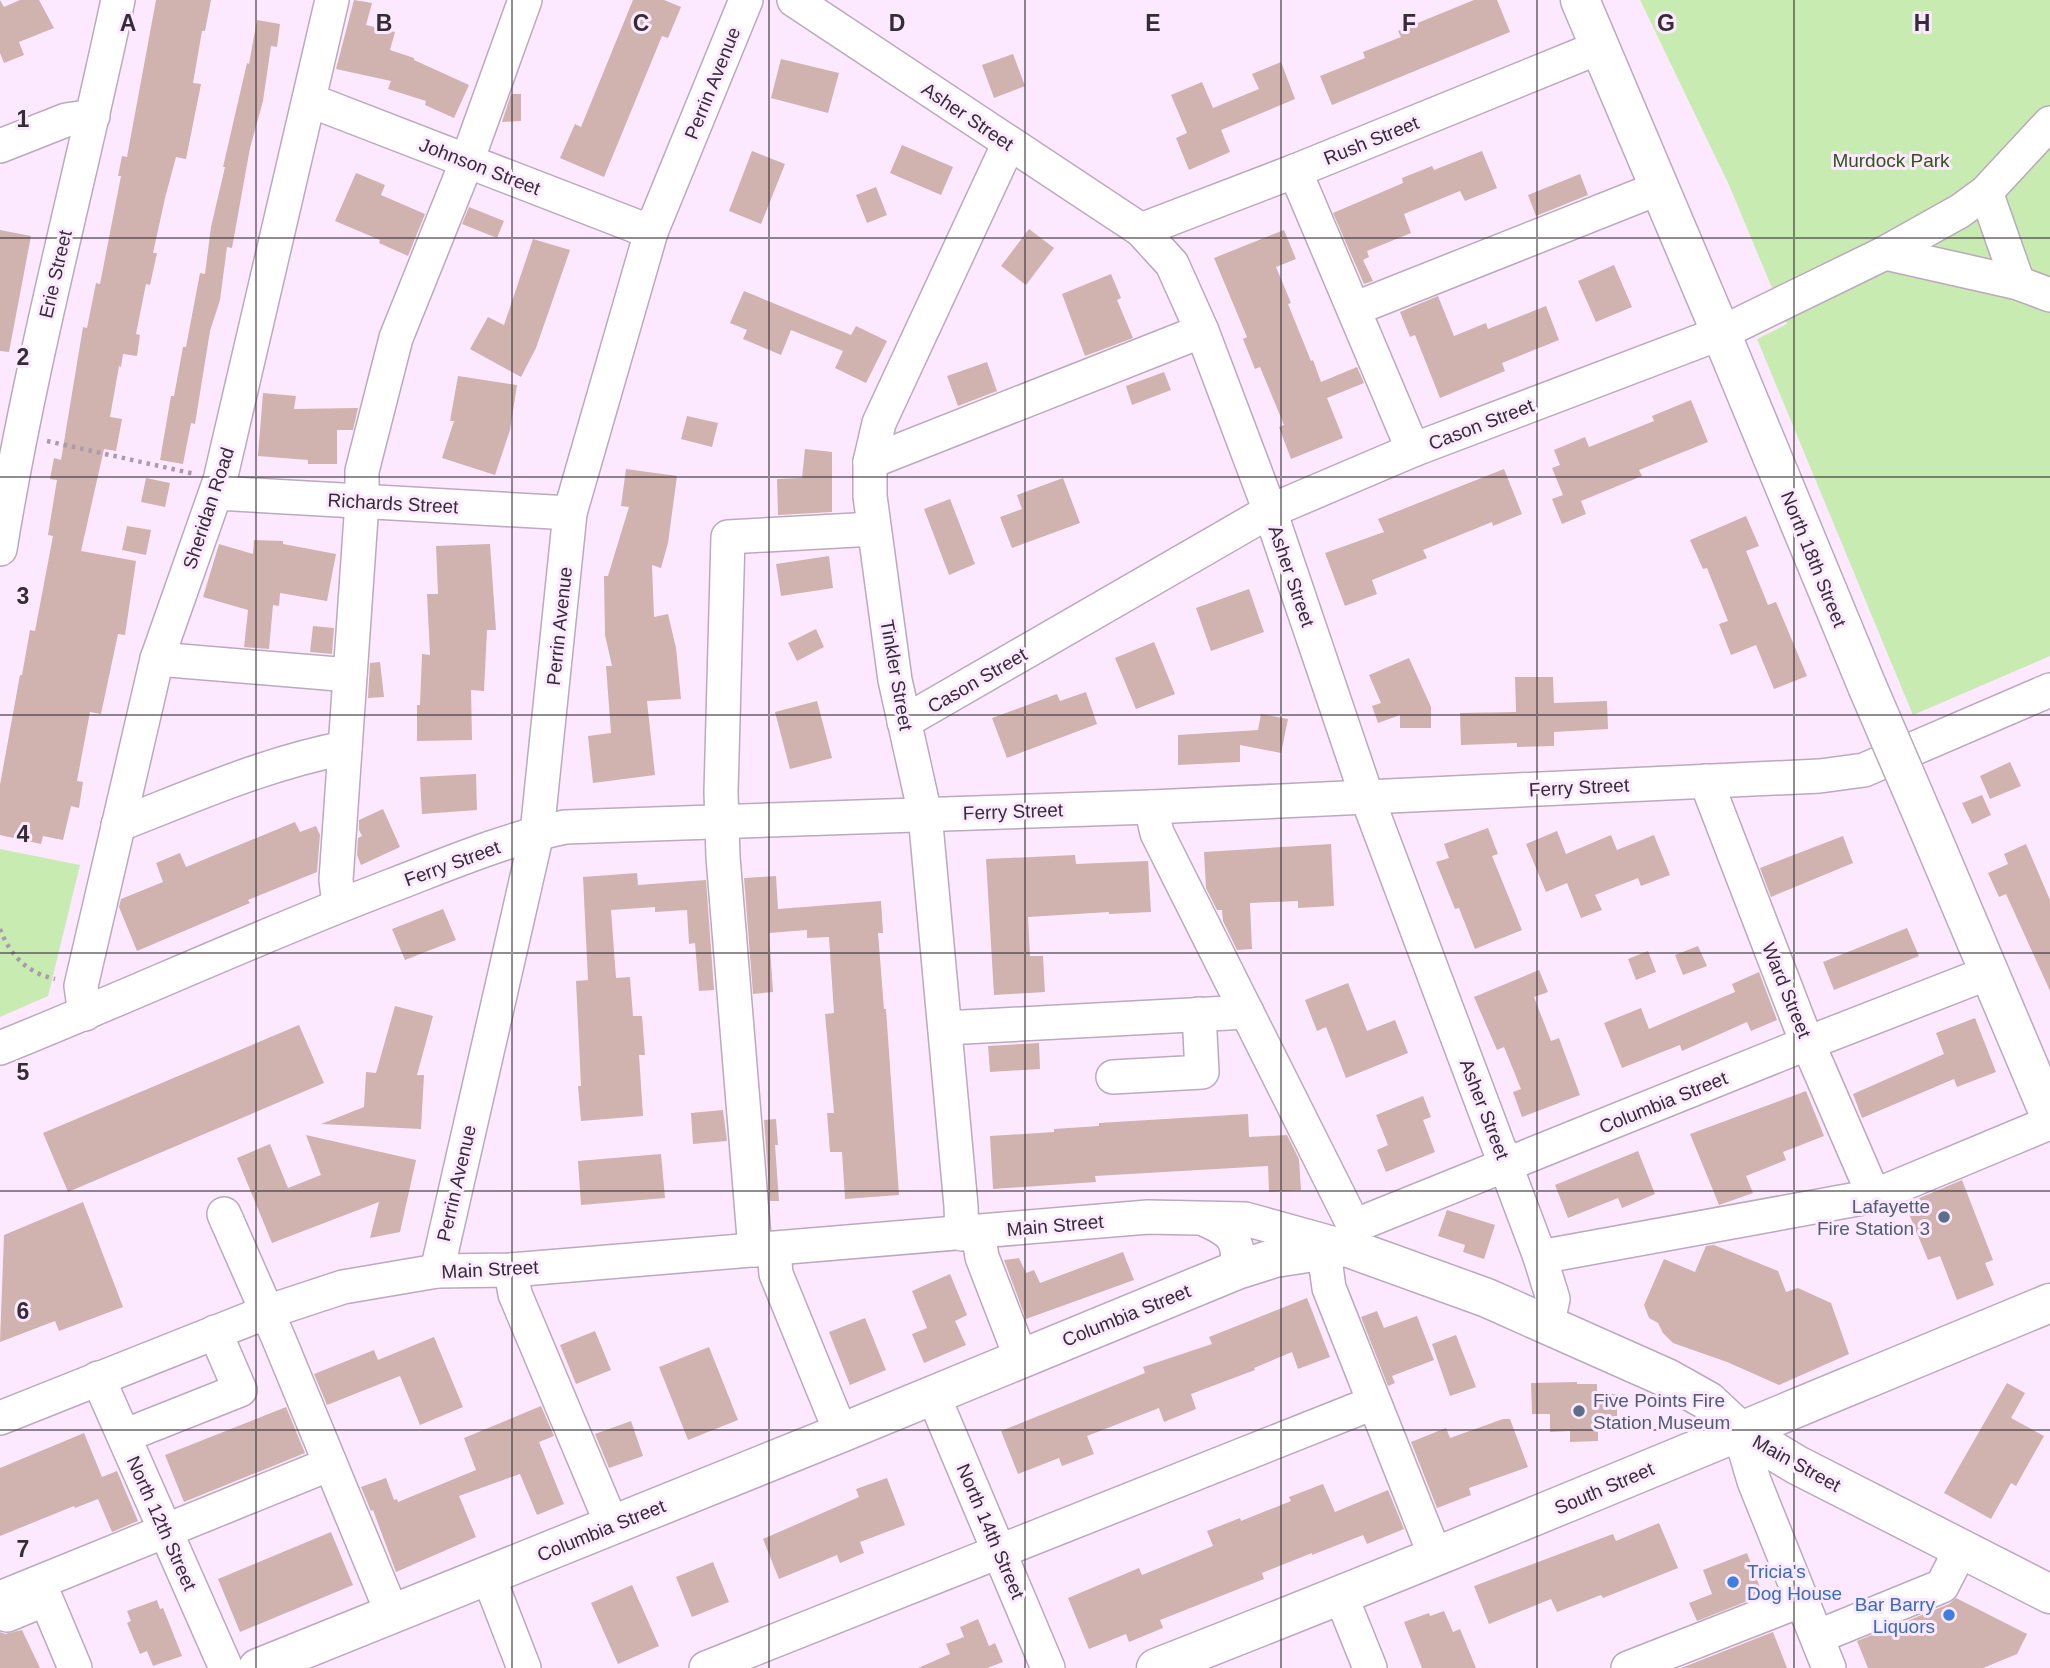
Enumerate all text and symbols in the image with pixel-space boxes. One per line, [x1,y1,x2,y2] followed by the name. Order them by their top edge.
[120,10,136,36] text: A
[376,10,392,36] text: B
[633,10,649,36] text: C
[889,10,905,36] text: D
[1145,10,1161,36] text: E
[1402,10,1416,36] text: F
[1657,10,1675,36] text: G
[1914,10,1930,36] text: H
[680,24,744,142] street label: Perrin Avenue
[918,78,1018,155] street label: Asher Street
[17,106,30,132] text: 1
[1321,112,1422,169] street label: Rush Street
[416,134,544,199] street label: Johnson Street
[1832,150,1950,171] park label: Murdock Park
[35,227,76,320] street label: Erie Street
[17,344,29,370] text: 2
[1426,395,1537,454] street label: Cason Street
[179,445,238,572] street label: Sheridan Road
[1777,488,1851,631] street label: North 18th Street
[327,490,460,517] street label: Richards Street
[1264,523,1319,630] street label: Asher Street
[543,566,576,686] street label: Perrin Avenue
[17,583,29,609] text: 3
[876,618,917,733] street label: Tinkler Street
[924,643,1031,717] street label: Cason Street
[1528,774,1630,801] street label: Ferry Street
[963,799,1064,824] street label: Ferry Street
[17,821,30,847] text: 4
[401,836,504,890] street label: Ferry Street
[1758,940,1815,1041] street label: Ward Street
[1456,1056,1514,1163] street label: Asher Street
[17,1059,30,1085] text: 5
[1596,1067,1731,1138] street label: Columbia Street
[433,1123,480,1243] street label: Perrin Avenue
[1817,1196,1930,1239] place label: Lafayette Fire Station 3
[1936,1209,1952,1225] marker: Lafayette Fire Station 3
[1006,1211,1105,1240] street label: Main Street
[441,1256,540,1283] street label: Main Street
[1059,1280,1194,1351] street label: Columbia Street
[17,1298,29,1324] text: 6
[1593,1390,1730,1433] place label: Five Points Fire Station Museum
[1571,1403,1587,1419] marker: Five Points Fire Station Museum
[1749,1431,1845,1497] street label: Main Street
[123,1453,201,1594] street label: North 12th Street
[1551,1458,1658,1519] street label: South Street
[953,1460,1029,1603] street label: North 14th Street
[534,1495,669,1566] street label: Columbia Street
[17,1536,29,1562] text: 7
[1747,1561,1842,1604] place label: Tricia's Dog House
[1725,1574,1741,1590] marker: Tricia's Dog House
[1855,1594,1935,1637] place label: Bar Barry Liquors
[1941,1607,1957,1623] marker: Bar Barry Liquors

